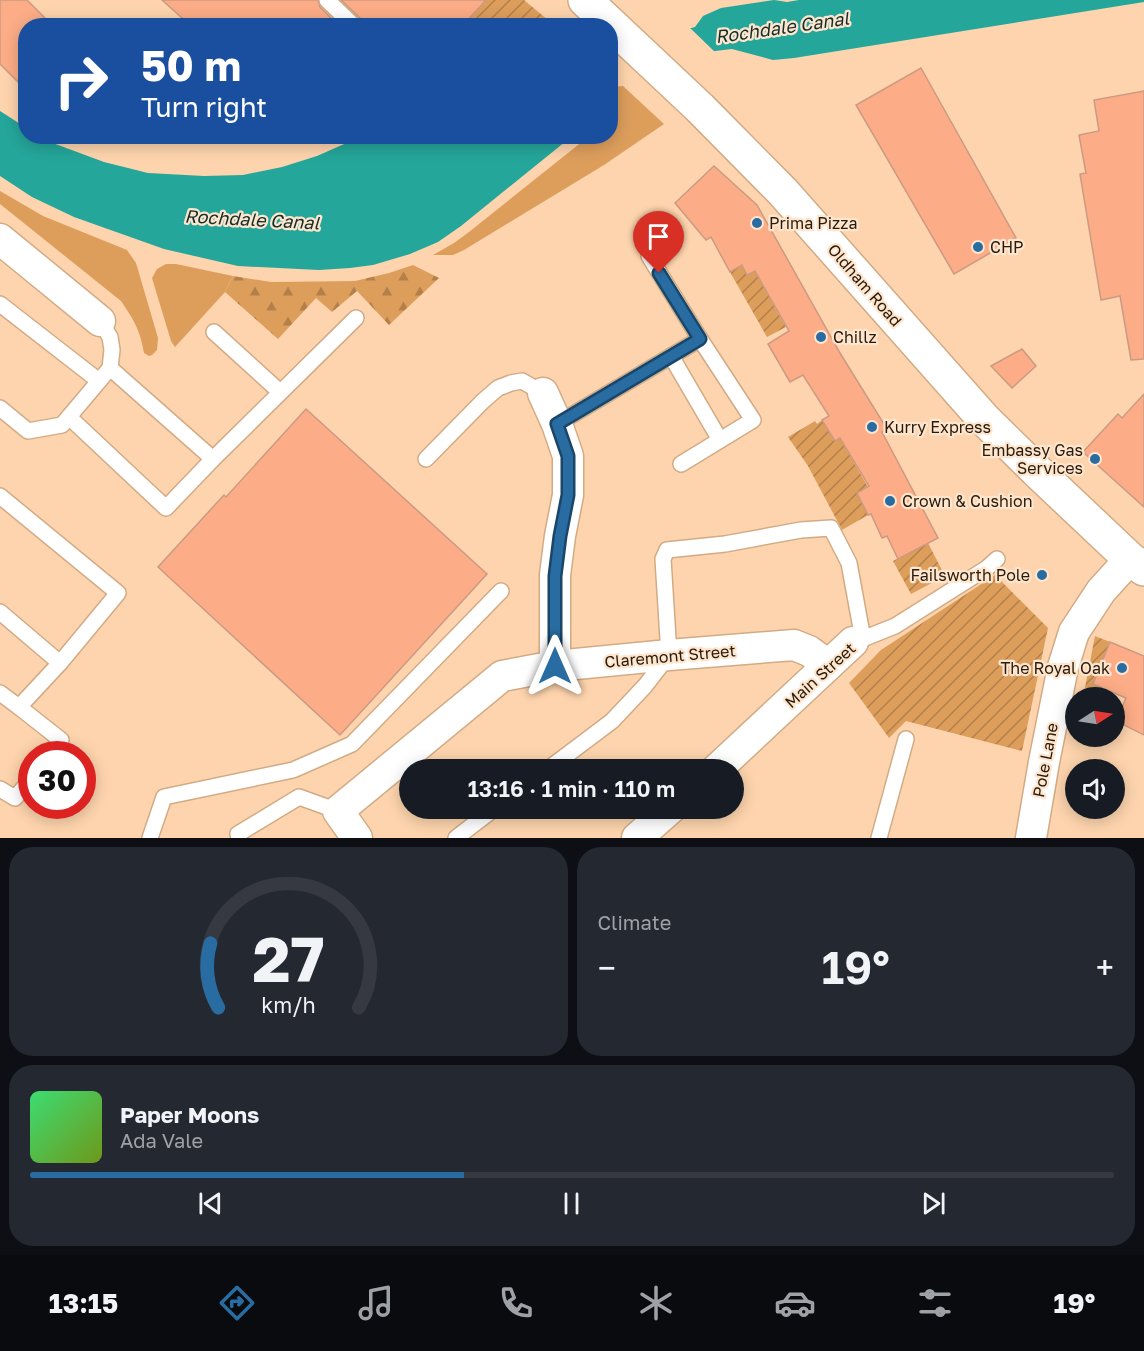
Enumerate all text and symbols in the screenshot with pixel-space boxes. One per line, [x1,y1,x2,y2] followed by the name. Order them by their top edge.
[714,7,852,47] water label: Rochdale Canal
[141,40,241,90] text: 50 m
[42,42,120,120] icon: right
[141,91,267,123] text: Turn right
[184,204,321,234] water label: Rochdale Canal
[633,211,684,273] pin
[769,213,858,233] place label: Prima Pizza
[750,216,764,230] marker: Prima Pizza
[642,220,675,253] icon: arrive
[990,237,1024,257] place label: CHP
[824,240,906,330] street label: Oldham Road
[971,240,985,254] marker: CHP
[833,327,877,347] place label: Chillz
[814,330,828,344] marker: Chillz
[884,417,991,437] place label: Kurry Express
[865,420,879,434] marker: Kurry Express
[981,440,1083,478] place label: Embassy Gas Services
[1088,452,1102,466] marker: Embassy Gas Services
[902,491,1033,511] place label: Crown & Cushion
[883,494,897,508] marker: Crown & Cushion
[911,565,1030,585] place label: Failsworth Pole
[1035,568,1049,582] marker: Failsworth Pole
[523,634,587,698] position arrow
[781,638,859,712] street label: Main Street
[604,640,736,672] street label: Claremont Street
[1000,658,1110,678] place label: The Royal Oak
[1115,661,1129,675] marker: The Royal Oak
[1065,687,1125,747] north arrow
[1065,687,1125,819] map controls
[1028,721,1062,799] street label: Pole Lane
[18,741,96,819] speed limit sign: 30
[1065,759,1125,819] button: sound
[468,775,675,802] text: 13:16 · 1 min · 110 m
[598,910,671,934] text: Climate
[252,921,324,996] text: 27
[822,940,890,994] text: 19°
[598,948,616,987] text: −
[1096,948,1114,987] text: +
[261,993,316,1019] text: km/h
[120,1101,259,1128] text: Paper Moons
[120,1128,203,1152] text: Ada Vale
[194,1187,227,1220] icon: previous
[555,1187,588,1220] icon: pause
[917,1187,950,1220] icon: next
[216,1282,258,1324] icon: directions
[355,1282,397,1324] icon: music
[495,1282,537,1324] icon: phone
[635,1282,677,1324] icon: climate
[774,1282,816,1324] icon: car
[914,1282,956,1324] icon: filters
[49,1287,118,1319] text: 13:15
[1054,1287,1095,1319] text: 19°

